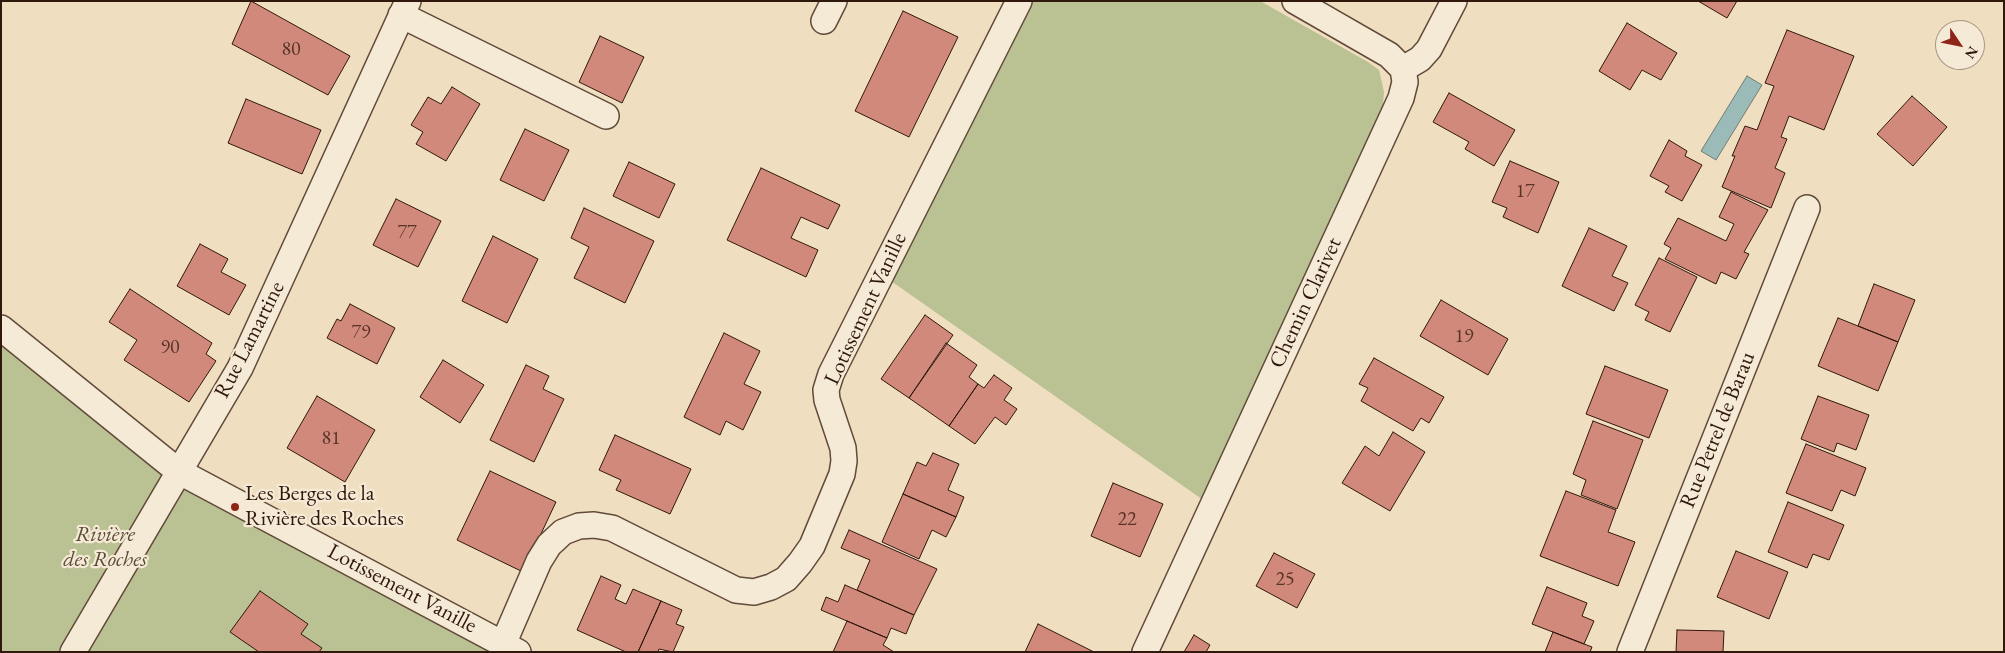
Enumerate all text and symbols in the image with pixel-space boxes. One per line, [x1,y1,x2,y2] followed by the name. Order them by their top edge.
[1935,20,1985,70] north arrow
[281,38,301,62] house number: 80
[1961,43,1982,63] text: N
[1515,180,1535,204] house number: 17
[397,221,417,245] house number: 77
[819,229,913,389] street label: Lotissement Vanille
[1264,234,1348,372] street label: Chemin Clarivet
[209,277,291,403] street label: Rue Lamartine
[351,321,371,345] house number: 79
[1454,325,1474,349] house number: 19
[160,336,180,360] house number: 90
[1675,348,1761,512] street label: Rue Petrel de Barau
[321,427,341,451] house number: 81
[245,481,404,532] place label: Les Berges de la Rivière des Roches
[229,501,241,513] marker: Les Berges de la Rivière des Roches
[1117,508,1137,532] house number: 22
[63,522,147,574] park label: Rivière des Roches
[323,539,481,639] street label: Lotissement Vanille
[1275,568,1295,592] house number: 25

